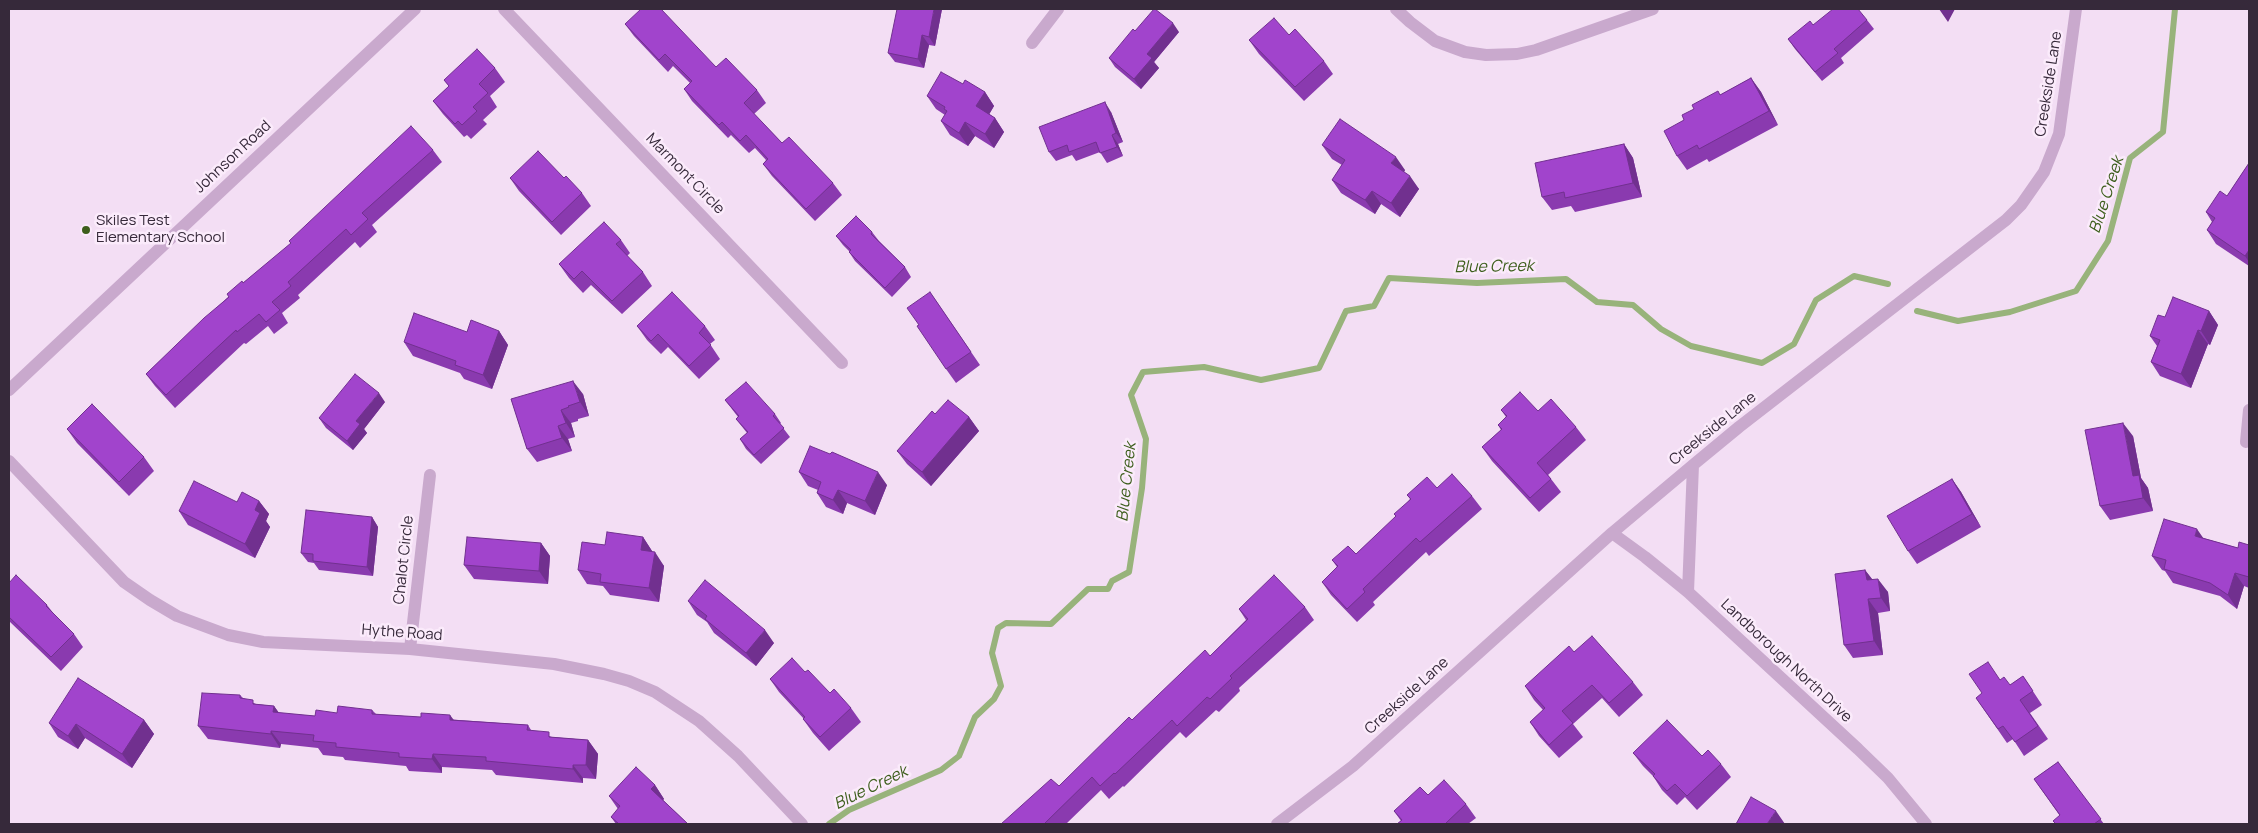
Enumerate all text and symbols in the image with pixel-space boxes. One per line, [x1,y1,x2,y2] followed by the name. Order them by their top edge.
[2032,30,2066,138] street label: Creekside Lane
[191,117,275,197] street label: Johnson Road
[642,130,728,218] street label: Marmont Circle
[2086,154,2128,236] water label: Blue Creek
[96,212,225,247] place label: Skiles Test Elementary School
[80,224,92,236] marker: Skiles Test Elementary School
[1454,257,1534,277] water label: Blue Creek
[1666,389,1760,469] street label: Creekside Lane
[1113,442,1141,522] water label: Blue Creek
[390,515,418,605] street label: Chalot Circle
[1717,595,1855,727] street label: Landborough North Drive
[361,621,443,645] street label: Hythe Road
[1361,654,1453,738] street label: Creekside Lane
[831,762,911,814] water label: Blue Creek

